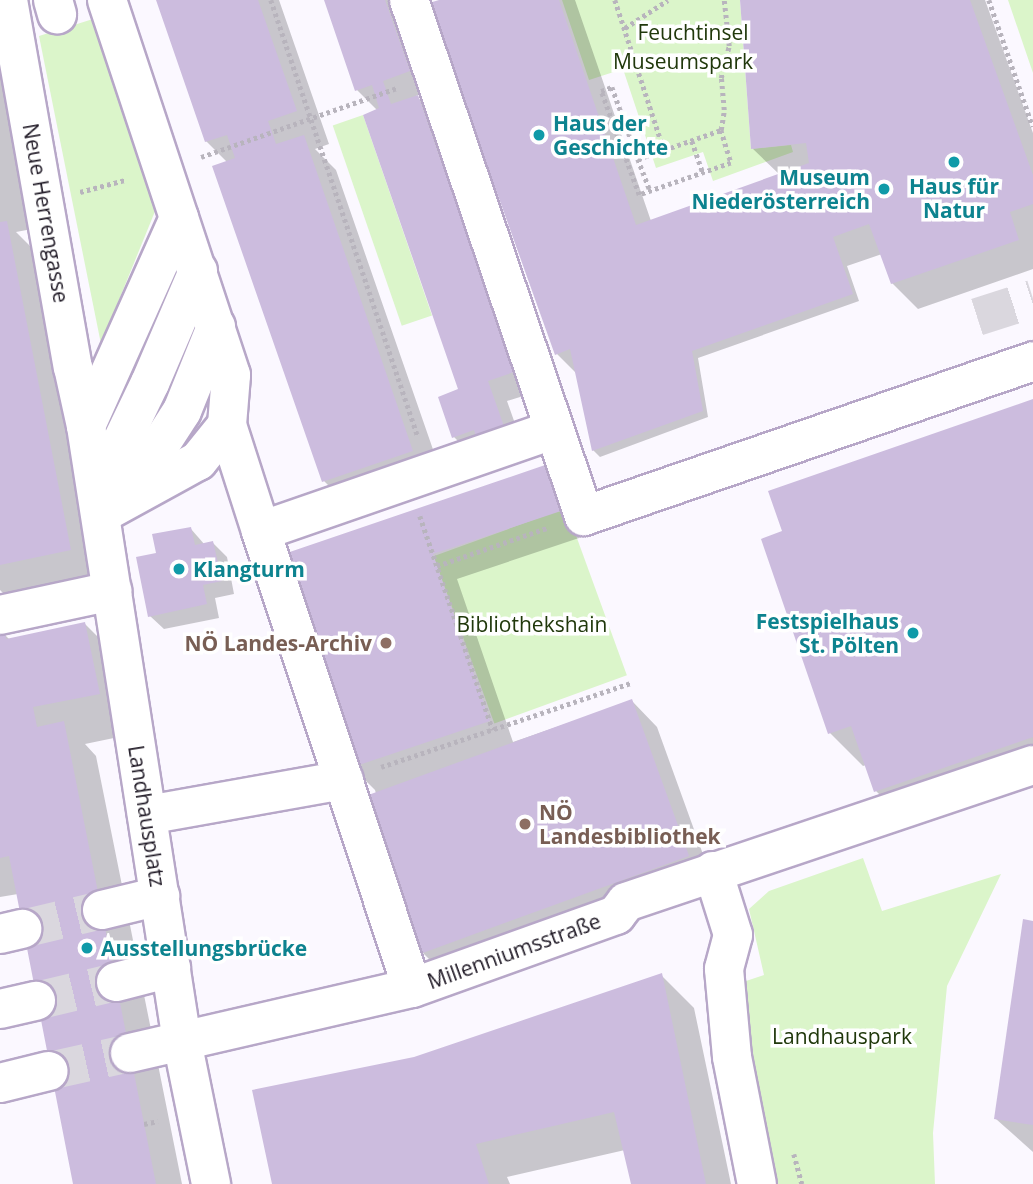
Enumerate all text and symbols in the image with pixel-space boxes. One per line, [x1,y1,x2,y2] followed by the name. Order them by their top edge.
[637,19,749,45] park label: Feuchtinsel
[613,48,753,74] park label: Museumspark
[553,110,668,160] place label: Haus der Geschichte
[18,121,74,305] street label: Neue Herrengasse
[531,127,547,143] marker: Haus der Geschichte
[946,154,962,170] marker: Haus für Natur
[691,164,870,214] place label: Museum Niederösterreich
[909,173,999,223] place label: Haus für Natur
[876,181,892,197] marker: Museum Niederösterreich
[193,556,305,582] place label: Klangturm
[171,561,187,577] marker: Klangturm
[756,608,899,658] place label: Festspielhaus St. Pölten
[457,611,607,637] park label: Bibliothekshain
[905,625,921,641] marker: Festspielhaus St. Pölten
[185,630,372,656] place label: NÖ Landes-Archiv
[378,635,394,651] marker: NÖ Landes-Archiv
[123,743,171,889] street label: Landhausplatz
[539,799,721,849] place label: NÖ Landesbibliothek
[517,816,533,832] marker: NÖ Landesbibliothek
[424,908,604,994] street label: Millenniumsstraße
[101,935,307,961] place label: Ausstellungsbrücke
[79,940,95,956] marker: Ausstellungsbrücke
[772,1023,912,1049] park label: Landhauspark

